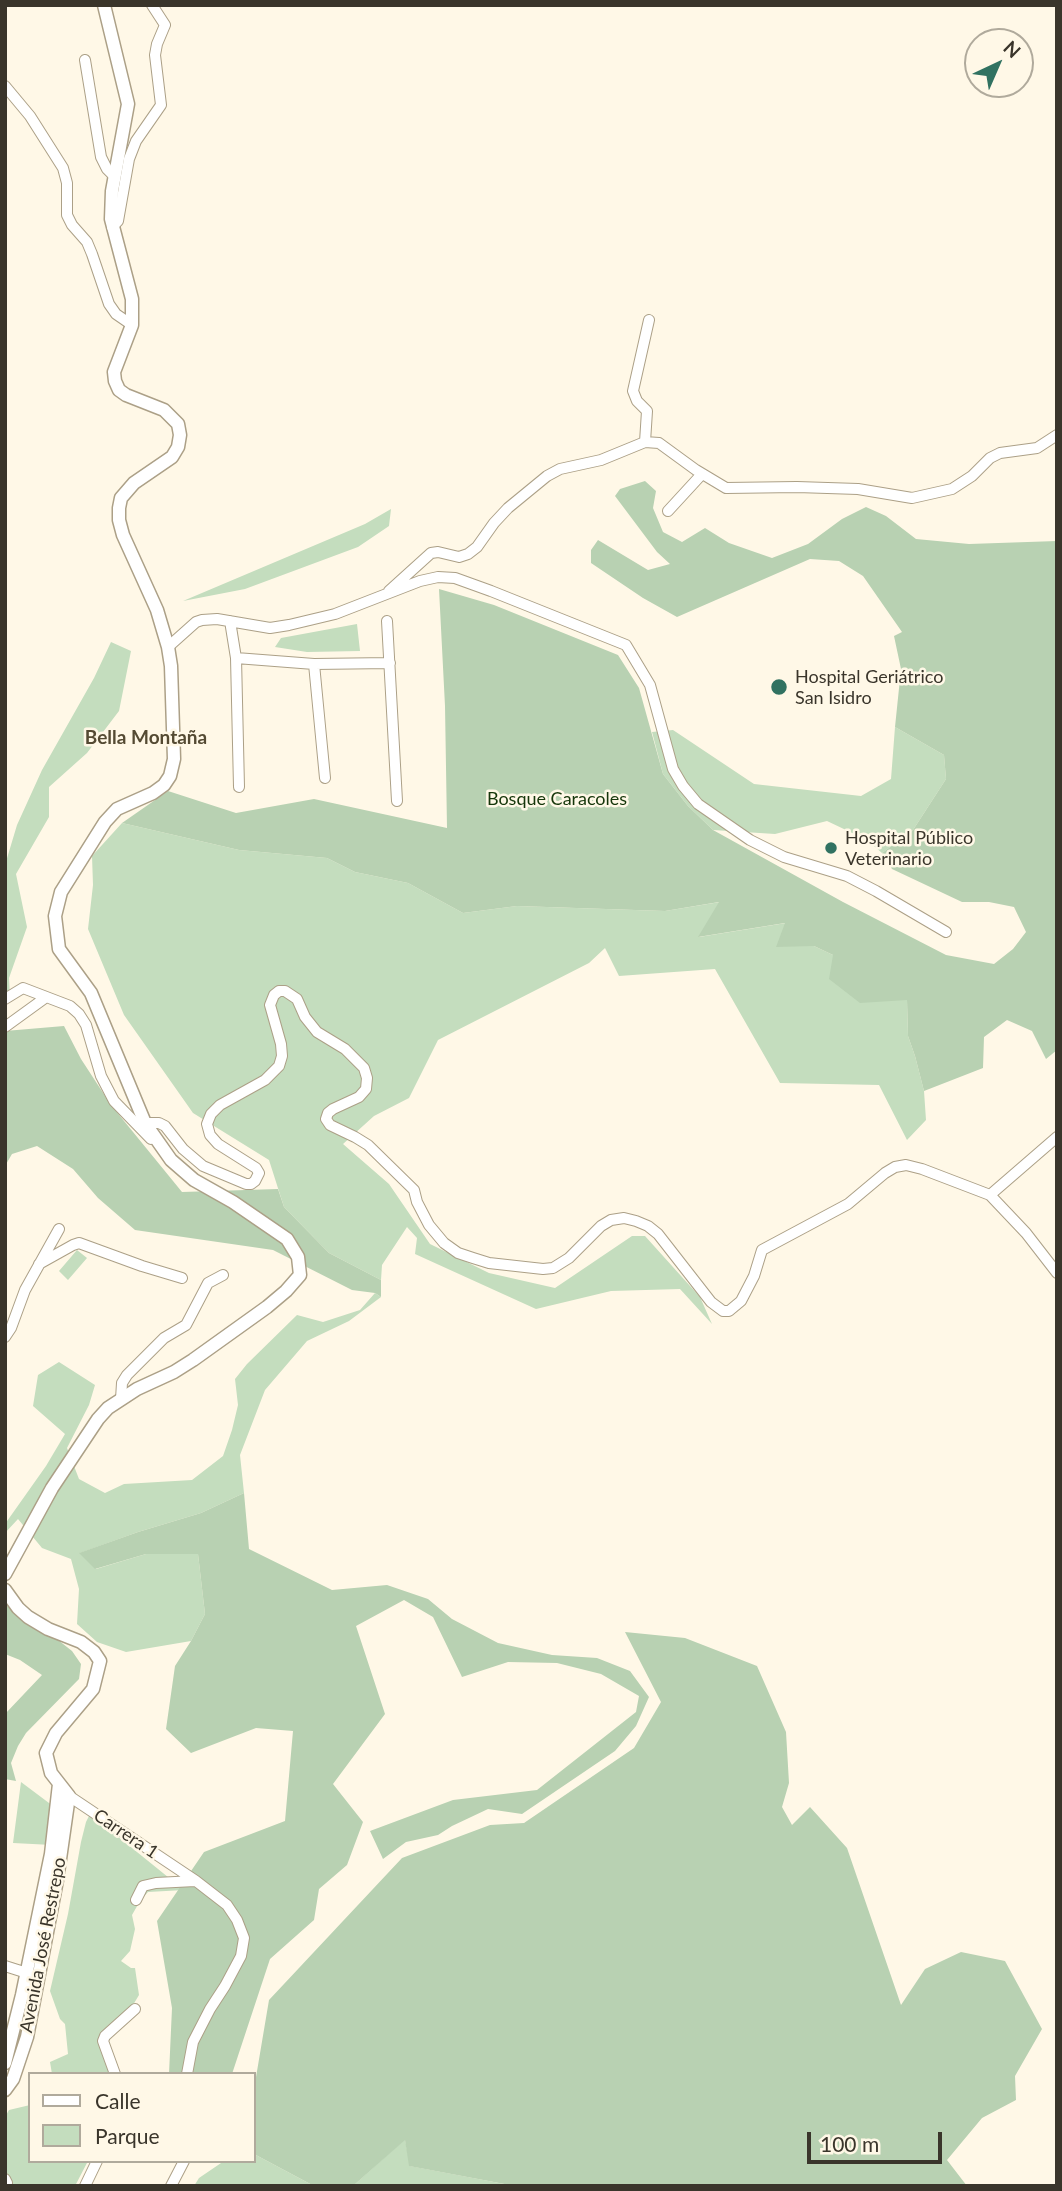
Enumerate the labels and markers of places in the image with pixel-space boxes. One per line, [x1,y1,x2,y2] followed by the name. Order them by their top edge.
[795,666,943,708] place label: Hospital Geriátrico San Isidro
[769,677,789,697] marker: Hospital Geriátrico San Isidro
[845,827,973,870] place label: Hospital Público Veterinario
[823,840,839,856] marker: Hospital Público Veterinario

